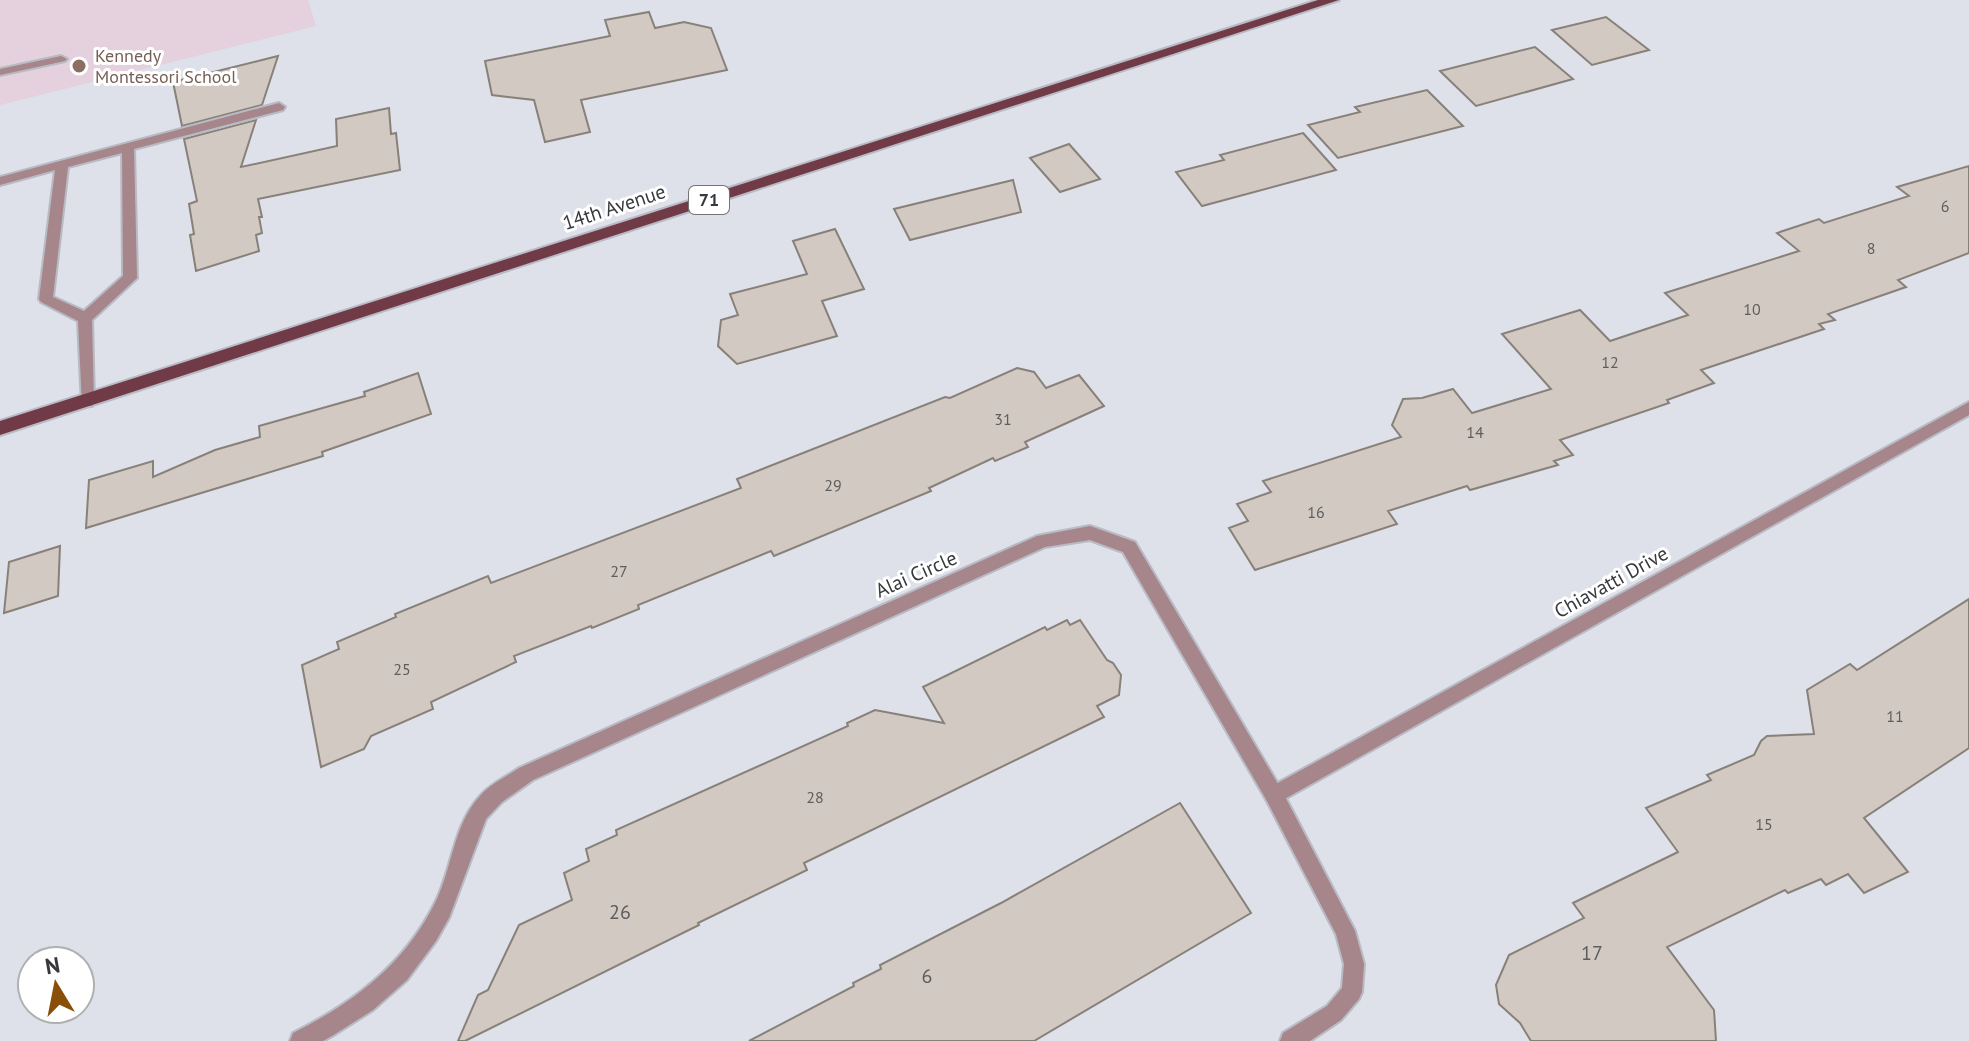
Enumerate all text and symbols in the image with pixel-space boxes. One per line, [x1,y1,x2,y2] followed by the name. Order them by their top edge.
[95,44,237,88] place label: Kennedy Montessori School
[70,57,88,75] marker: Kennedy Montessori School
[559,178,669,236] street label: 14th Avenue
[689,186,729,214] road number: 71
[1941,196,1949,216] house number: 6
[1867,238,1875,258] house number: 8
[1743,299,1761,319] house number: 10
[1601,352,1619,372] house number: 12
[994,409,1012,429] house number: 31
[1466,422,1484,442] house number: 14
[824,475,842,495] house number: 29
[1307,502,1325,522] house number: 16
[1549,540,1673,624] street label: Chiavatti Drive
[871,544,961,604] street label: Alai Circle
[610,561,628,581] house number: 27
[393,659,411,679] house number: 25
[1886,706,1904,726] house number: 11
[806,787,824,807] house number: 28
[1755,814,1773,834] house number: 15
[609,899,631,925] house number: 26
[1581,940,1603,966] house number: 17
[16,945,96,1025] north arrow
[43,950,62,980] text: N
[922,963,932,989] house number: 6

